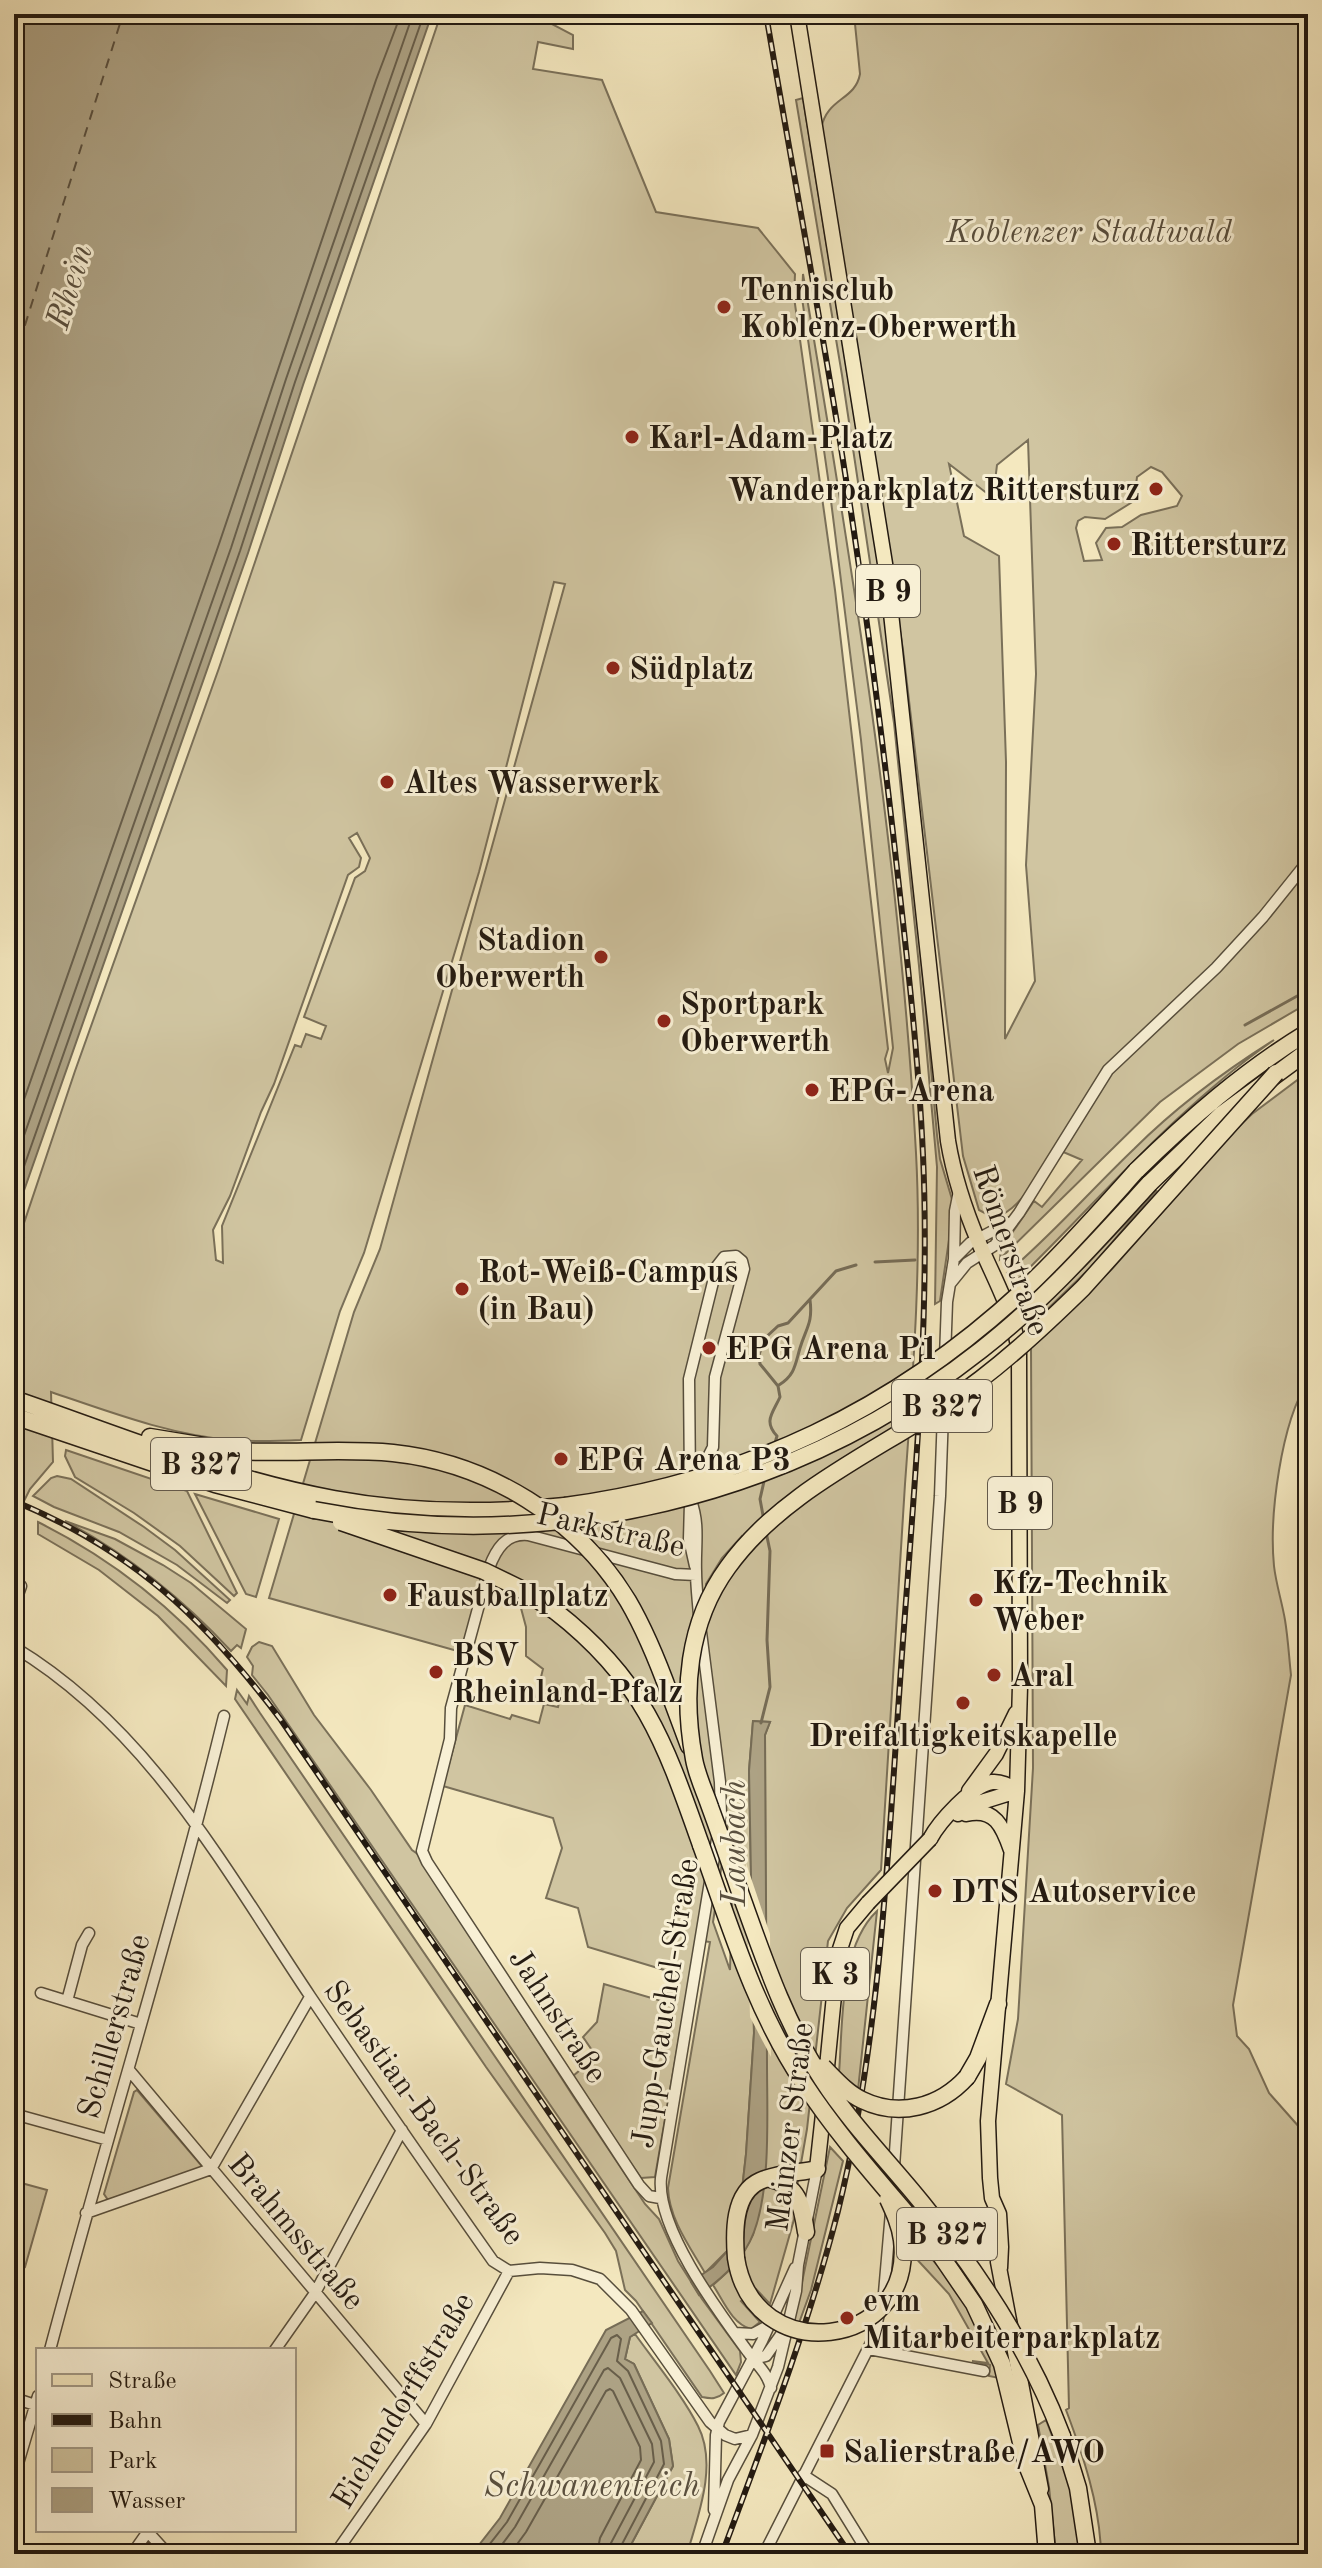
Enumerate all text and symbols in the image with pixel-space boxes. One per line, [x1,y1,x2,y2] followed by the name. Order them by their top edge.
[945,218,1233,250] park label: Koblenzer Stadtwald
[42,240,100,334] water label: Rhein
[740,276,1017,345] place label: Tennisclub Koblenz-Oberwerth
[715,298,733,316] marker: Tennisclub Koblenz-Oberwerth
[648,424,893,456] place label: Karl-Adam-Platz
[623,428,641,446] marker: Karl-Adam-Platz
[727,476,1140,508] place label: Wanderparkplatz Rittersturz
[1147,480,1165,498] marker: Wanderparkplatz Rittersturz
[1130,531,1287,563] place label: Rittersturz
[1105,535,1123,553] marker: Rittersturz
[856,565,920,617] road number: B 9
[629,655,754,687] place label: Südplatz
[604,659,622,677] marker: Südplatz
[403,769,661,801] place label: Altes Wasserwerk
[378,773,396,791] marker: Altes Wasserwerk
[435,926,585,995] place label: Stadion Oberwerth
[592,948,610,966] marker: Stadion Oberwerth
[680,990,830,1059] place label: Sportpark Oberwerth
[655,1012,673,1030] marker: Sportpark Oberwerth
[828,1077,995,1109] place label: EPG-Arena
[803,1081,821,1099] marker: EPG-Arena
[965,1162,1053,1340] street label: Römerstraße
[478,1258,738,1327] place label: Rot-Weiß-Campus (in Bau)
[453,1280,471,1298] marker: Rot-Weiß-Campus (in Bau)
[725,1335,939,1367] place label: EPG Arena P1
[700,1339,718,1357] marker: EPG Arena P1
[892,1380,992,1432] road number: B 327
[151,1438,251,1490] road number: B 327
[577,1446,791,1478] place label: EPG Arena P3
[552,1450,570,1468] marker: EPG Arena P3
[988,1477,1052,1529] road number: B 9
[533,1499,688,1565] street label: Parkstraße
[992,1569,1169,1638] place label: Kfz-Technik Weber
[406,1582,608,1614] place label: Faustballplatz
[381,1586,399,1604] marker: Faustballplatz
[967,1591,985,1609] marker: Kfz-Technik Weber
[452,1641,683,1710] place label: BSV Rheinland-Pfalz
[1010,1662,1074,1694] place label: Aral
[427,1663,445,1681] marker: BSV Rheinland-Pfalz
[985,1666,1003,1684] marker: Aral
[954,1694,972,1712] marker: Dreifaltigkeitskapelle
[808,1722,1118,1754] place label: Dreifaltigkeitskapelle
[719,1779,753,1908] water label: Laubach
[628,1856,706,2151] street label: Jupp-Gauchel-Straße
[951,1878,1197,1910] place label: DTS Autoservice
[926,1882,944,1900] marker: DTS Autoservice
[74,1931,158,2123] street label: Schillerstraße
[501,1944,612,2090] street label: Jahnstraße
[801,1948,869,2000] road number: K 3
[316,1976,529,2252] street label: Sebastian-Bach-Straße
[763,2021,821,2234] street label: Mainzer Straße
[220,2149,369,2317] street label: Brahmsstraße
[897,2208,997,2260] road number: B 327
[863,2287,1160,2356] place label: evm Mitarbeiterparkplatz
[327,2288,482,2515] street label: Eichendorffstraße
[838,2309,856,2327] marker: evm Mitarbeiterparkplatz
[36,2348,296,2532] legend
[108,2370,177,2394] text: Straße
[108,2410,162,2434] text: Bahn
[843,2438,1105,2470] place label: Salierstraße/AWO
[818,2442,836,2460] marker: Salierstraße/AWO
[108,2450,157,2474] text: Park
[484,2470,700,2504] water label: Schwanenteich
[108,2490,185,2514] text: Wasser

